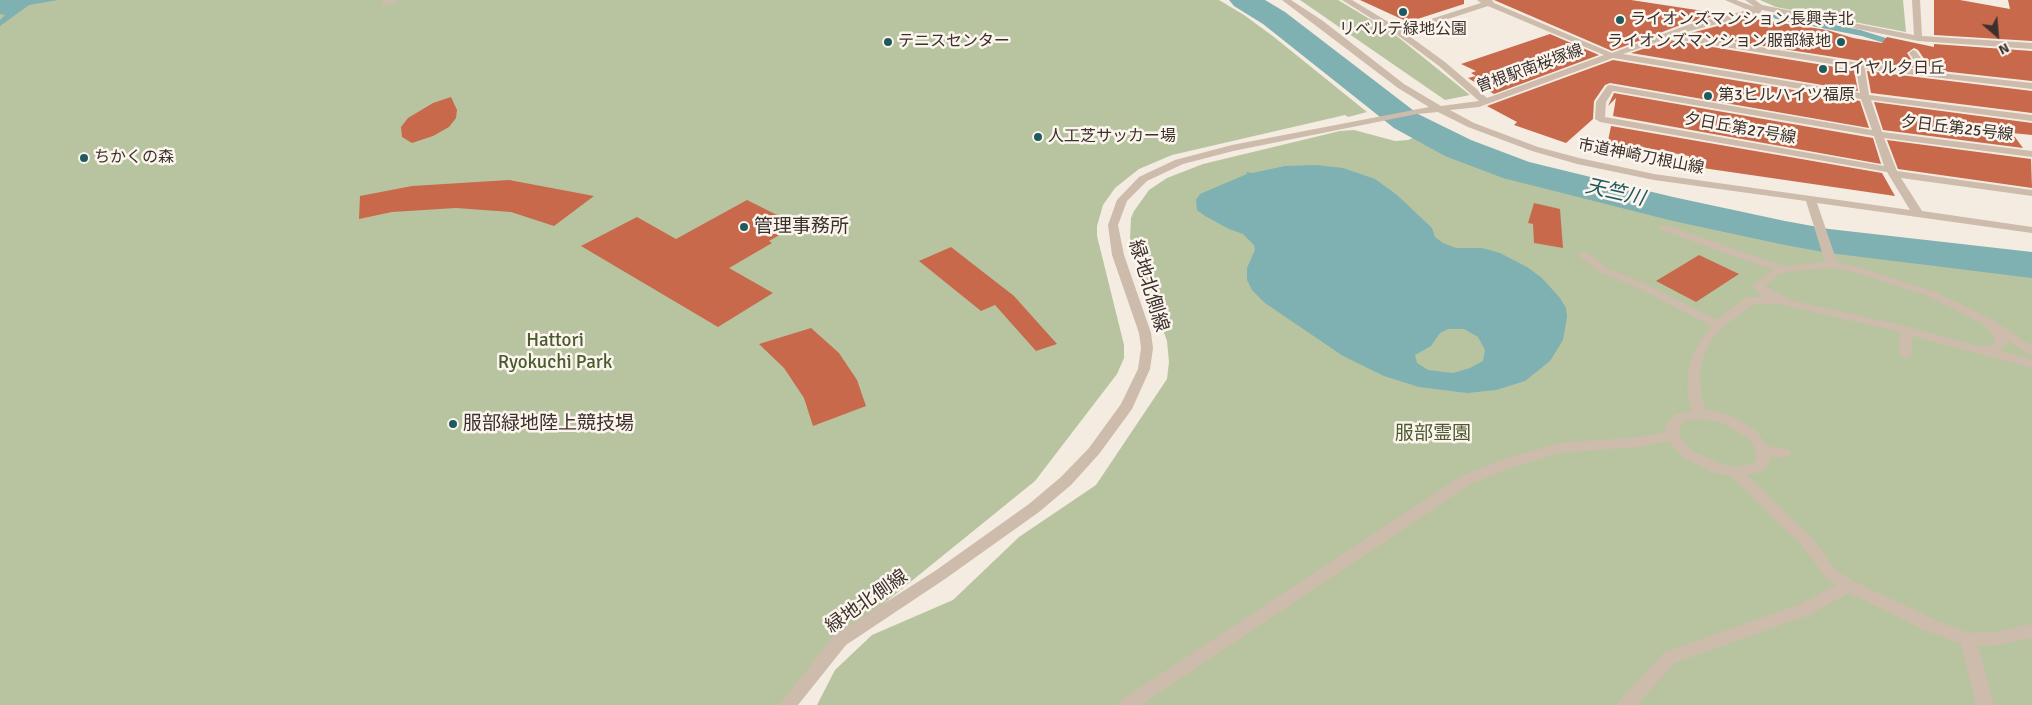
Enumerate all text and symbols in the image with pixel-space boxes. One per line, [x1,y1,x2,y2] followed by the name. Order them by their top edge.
[1397,6,1409,18] marker: リベルテ緑地公園
[1630,10,1854,30] place label: ライオンズマンション長興寺北
[1972,10,2022,60] north arrow
[1614,14,1626,26] marker: ライオンズマンション長興寺北
[1339,20,1467,40] place label: リベルテ緑地公園
[898,32,1010,52] place label: テニスセンター
[1607,32,1831,52] place label: ライオンズマンション服部緑地
[882,36,894,48] marker: テニスセンター
[1835,36,1847,48] marker: ライオンズマンション服部緑地
[1996,39,2012,59] text: N
[1474,41,1586,97] street label: 曽根駅南桜塚線
[1833,59,1945,79] place label: ロイヤル夕日丘
[1817,63,1829,75] marker: ロイヤル夕日丘
[1718,86,1855,106] place label: 第3ヒルハイツ福原
[1702,90,1714,102] marker: 第3ヒルハイツ福原
[1683,110,1797,148] street label: 夕日丘第27号線
[1900,113,2014,145] street label: 夕日丘第25号線
[1048,127,1176,147] place label: 人工芝サッカー場
[1032,131,1044,143] marker: 人工芝サッカー場
[1576,135,1706,179] street label: 市道神崎刀根山線
[94,148,174,168] place label: ちかくの森
[78,152,90,164] marker: ちかくの森
[1583,175,1647,211] water label: 天竺川
[754,216,849,238] place label: 管理事務所
[738,221,750,233] marker: 管理事務所
[1123,237,1173,335] street label: 緑地北側線
[498,330,612,374] park label: Hattori Ryokuchi Park
[463,413,634,435] place label: 服部緑地陸上競技場
[447,418,459,430] marker: 服部緑地陸上競技場
[1395,423,1471,445] park label: 服部霊園
[822,565,912,639] street label: 緑地北側線

